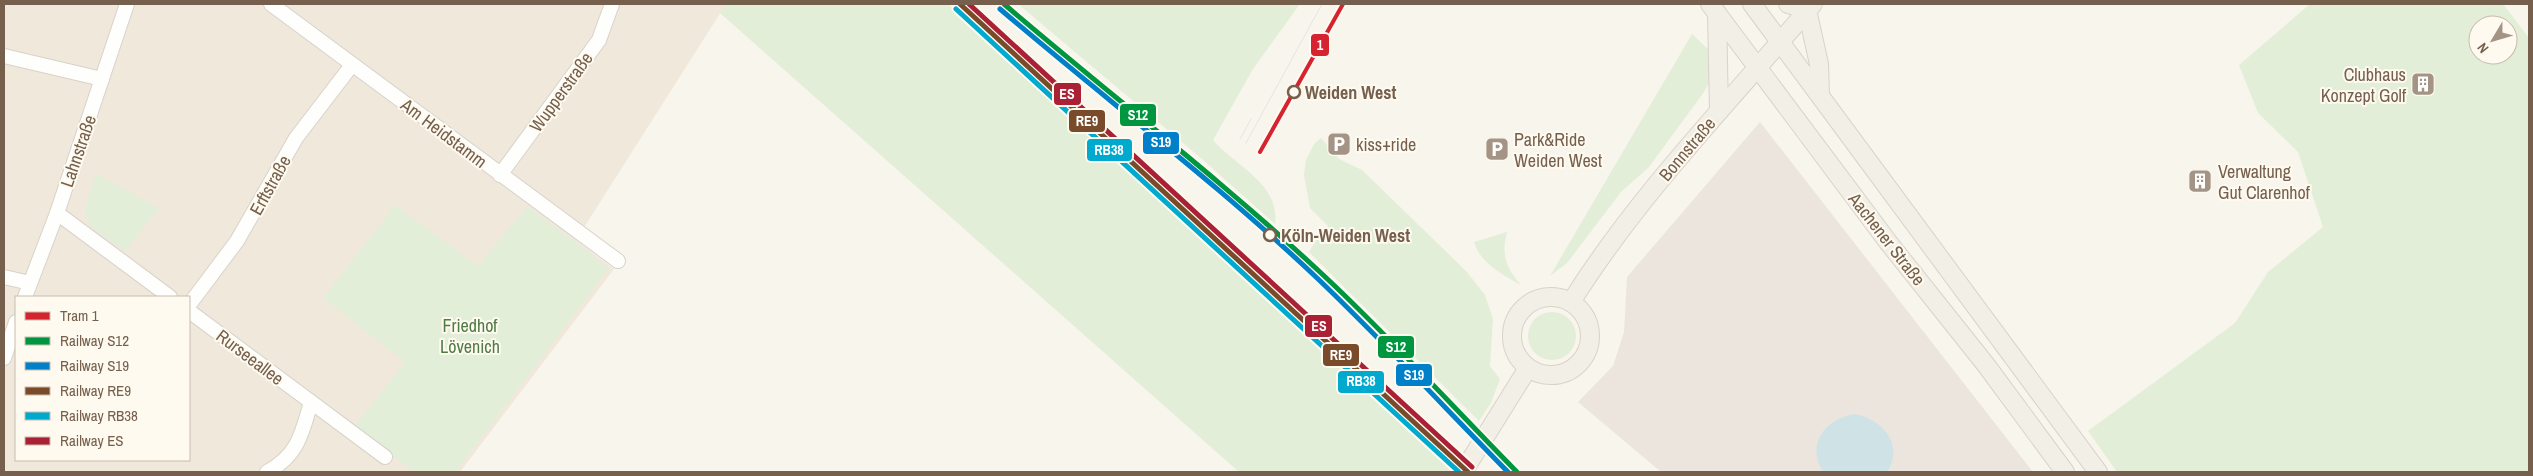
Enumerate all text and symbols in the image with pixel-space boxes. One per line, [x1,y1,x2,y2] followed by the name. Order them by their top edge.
[2468,15,2518,65] north arrow
[1310,33,1330,57] line badge: 1
[1317,36,1324,54] text: 1
[2473,39,2492,57] text: N
[523,47,599,137] street label: Wupperstraße
[2321,62,2407,108] place label: Clubhaus Konzept Golf
[2410,71,2436,97] building icon: Clubhaus Konzept Golf
[1305,80,1396,105] place label: Weiden West
[1053,82,1082,106] line badge: ES
[1059,85,1075,103] text: ES
[1287,85,1301,99] marker: Weiden West
[395,92,492,174] street label: Am Heidstamm
[1119,103,1157,127] line badge: S12
[1128,106,1148,124] text: S12
[1068,109,1106,133] line badge: RE9
[54,112,102,190] street label: Lahnstraße
[1076,112,1098,130] text: RE9
[1653,112,1721,186] street label: Bonnstraße
[1514,127,1602,173] place label: Park&Ride Weiden West
[1142,131,1180,155] line badge: S19
[1326,131,1352,157] parking icon: kiss+ride
[1356,132,1416,157] place label: kiss+ride
[1151,133,1171,151] text: S19
[1484,136,1510,162] parking icon: Park&Ride Weiden West
[1086,138,1133,162] line badge: RB38
[1094,141,1124,159] text: RB38
[243,151,297,219] street label: Erftstraße
[2218,159,2311,205] place label: Verwaltung Gut Clarenhof
[2187,168,2213,194] building icon: Verwaltung Gut Clarenhof
[1842,187,1931,291] street label: Aachener Straße
[1281,223,1410,248] place label: Köln-Weiden West
[1263,228,1277,242] marker: Köln-Weiden West
[15,296,190,461] legend
[60,305,99,326] text: Tram 1
[440,313,500,359] park label: Friedhof Lövenich
[1304,314,1333,338] line badge: ES
[1311,317,1327,335] text: ES
[211,323,289,391] street label: Rurseeallee
[60,330,129,351] text: Railway S12
[1377,335,1415,359] line badge: S12
[1386,338,1406,356] text: S12
[1322,343,1360,367] line badge: RE9
[1330,346,1352,364] text: RE9
[60,355,129,376] text: Railway S19
[1395,363,1433,387] line badge: S19
[1404,366,1424,384] text: S19
[1337,370,1385,394] line badge: RB38
[1346,372,1376,390] text: RB38
[60,380,131,401] text: Railway RE9
[60,405,138,426] text: Railway RB38
[60,430,124,451] text: Railway ES

